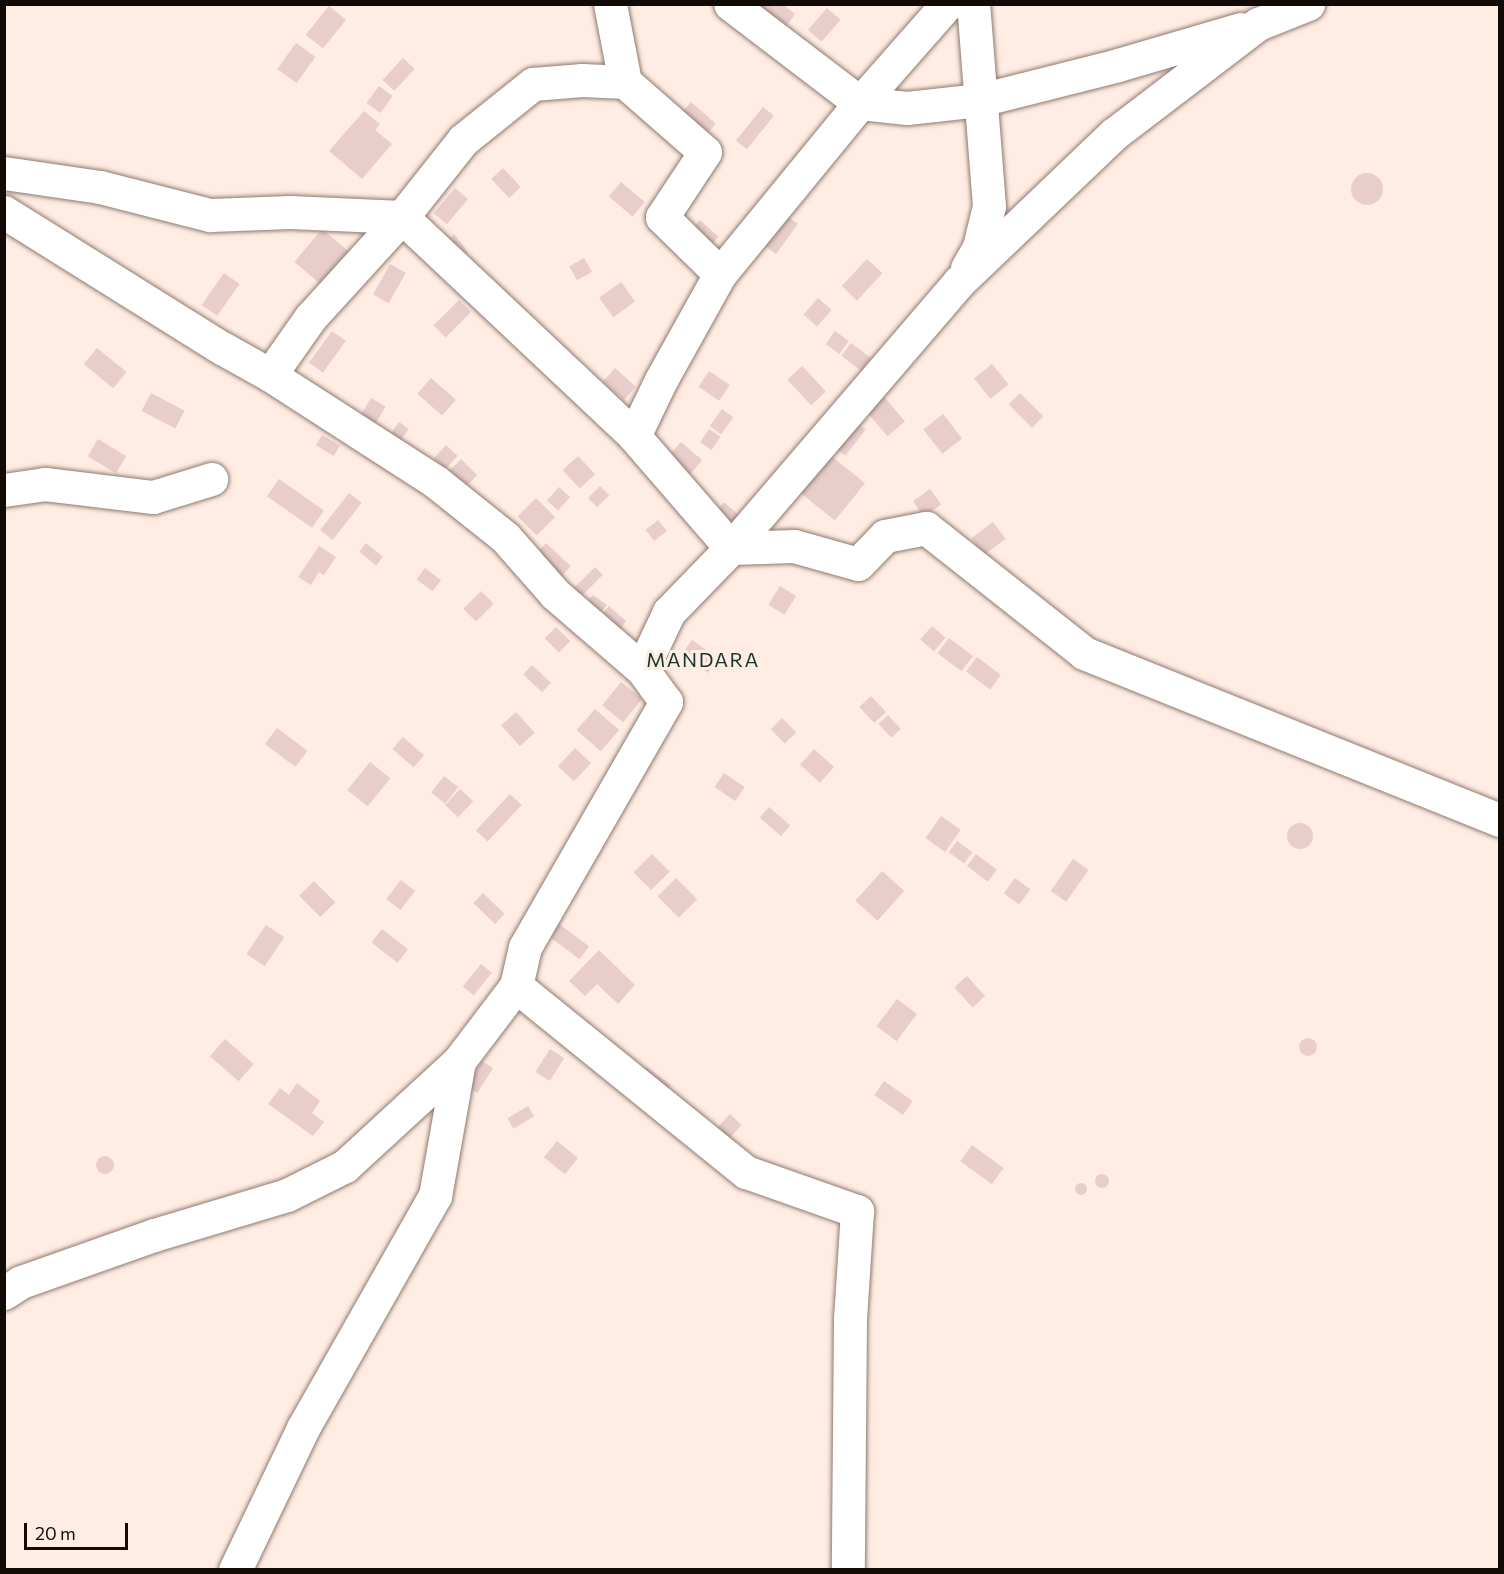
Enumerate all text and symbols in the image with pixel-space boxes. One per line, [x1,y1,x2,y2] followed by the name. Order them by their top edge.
[646,647,760,671] district label: MANDARA
[27,1511,130,1549] scale bar
[35,1522,76,1544] text: 20 m

